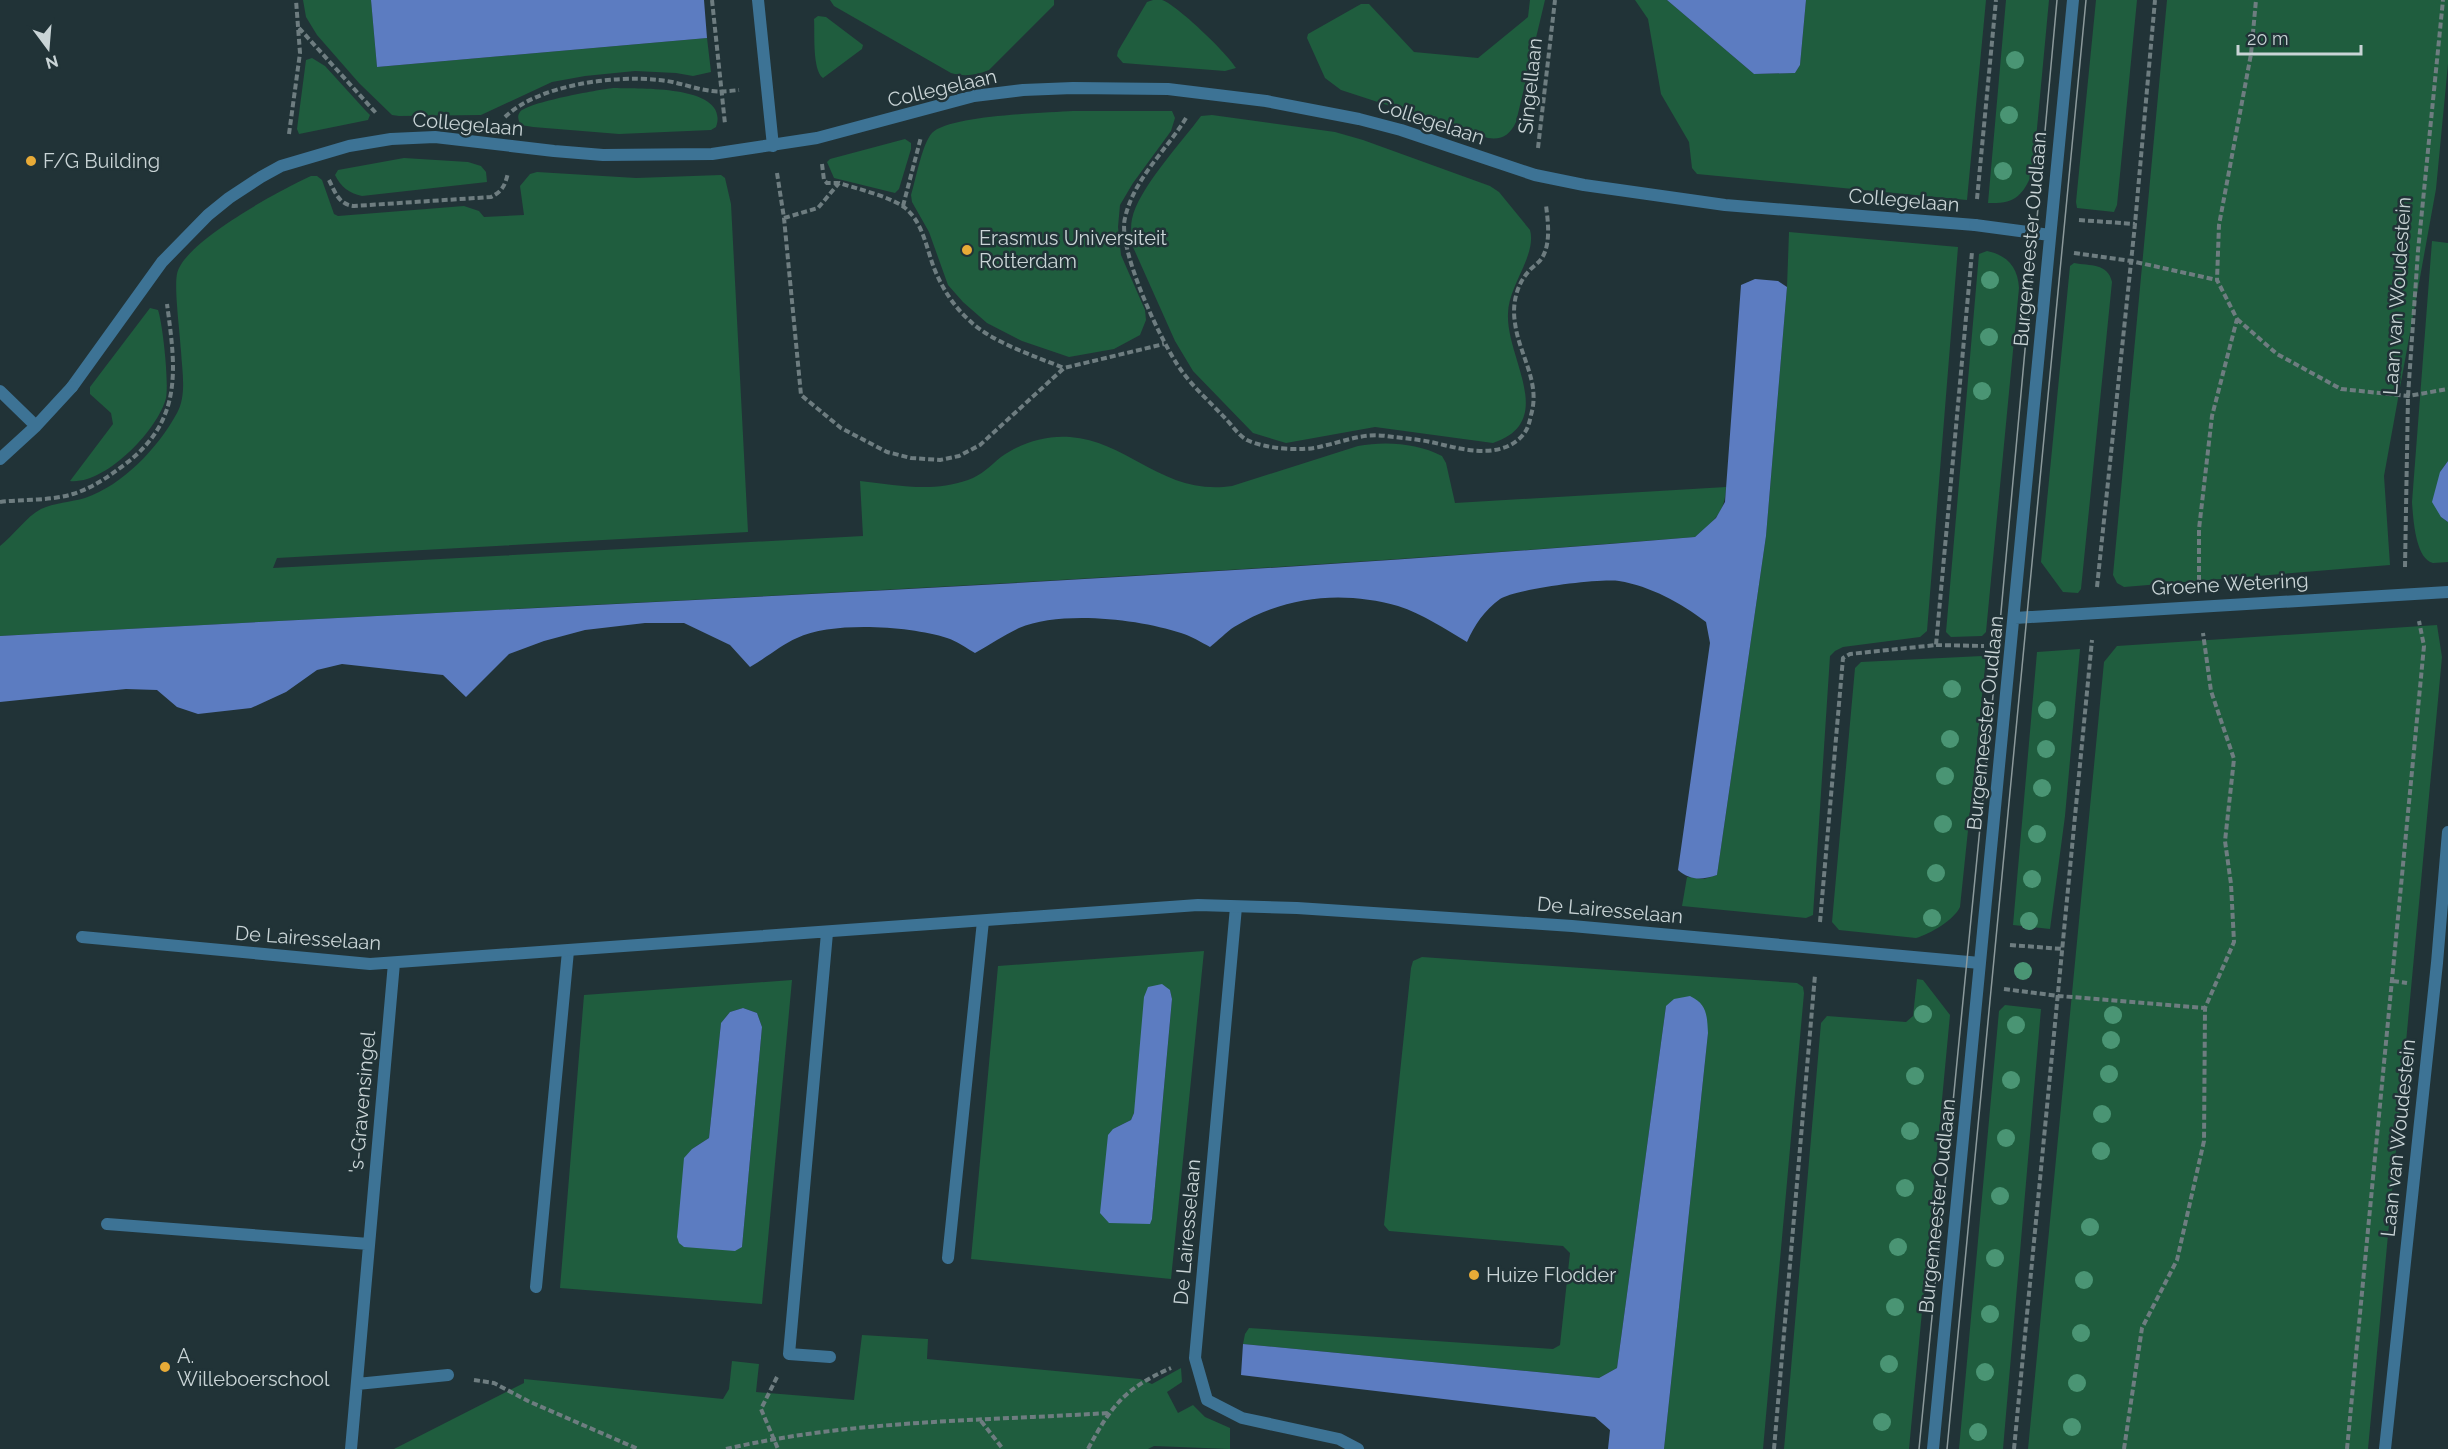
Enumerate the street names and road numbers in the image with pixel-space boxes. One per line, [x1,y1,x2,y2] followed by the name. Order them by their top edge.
[1513,37,1547,135] street label: Singellaan
[885,64,999,112] street label: Collegelaan
[1374,92,1488,150] street label: Collegelaan
[412,107,524,141] street label: Collegelaan
[2009,131,2051,347] street label: Burgemeester Oudlaan
[1848,183,1960,217] street label: Collegelaan
[2378,196,2416,396] street label: Laan van Woudestein
[2151,568,2309,600] street label: Groene Wetering
[1962,614,2008,832] street label: Burgemeester Oudlaan
[1536,892,1684,928] street label: De Lairesselaan
[234,921,382,955] street label: De Lairesselaan
[344,1029,380,1174] street label: 's-Gravensingel
[2376,1038,2420,1238] street label: Laan van Woudestein
[1914,1097,1960,1315] street label: Burgemeester Oudlaan
[1169,1158,1205,1306] street label: De Lairesselaan

